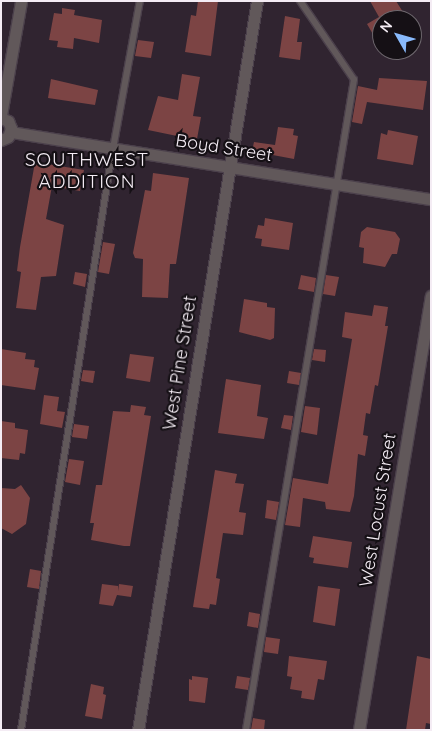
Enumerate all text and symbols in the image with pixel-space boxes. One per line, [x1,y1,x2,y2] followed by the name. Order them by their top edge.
[372,10,422,60] north arrow
[376,17,396,36] text: N
[174,130,274,166] street label: Boyd Street
[24,149,150,193] district label: SOUTHWEST ADDITION
[159,294,201,432] street label: West Pine Street
[355,432,401,588] street label: West Locust Street

